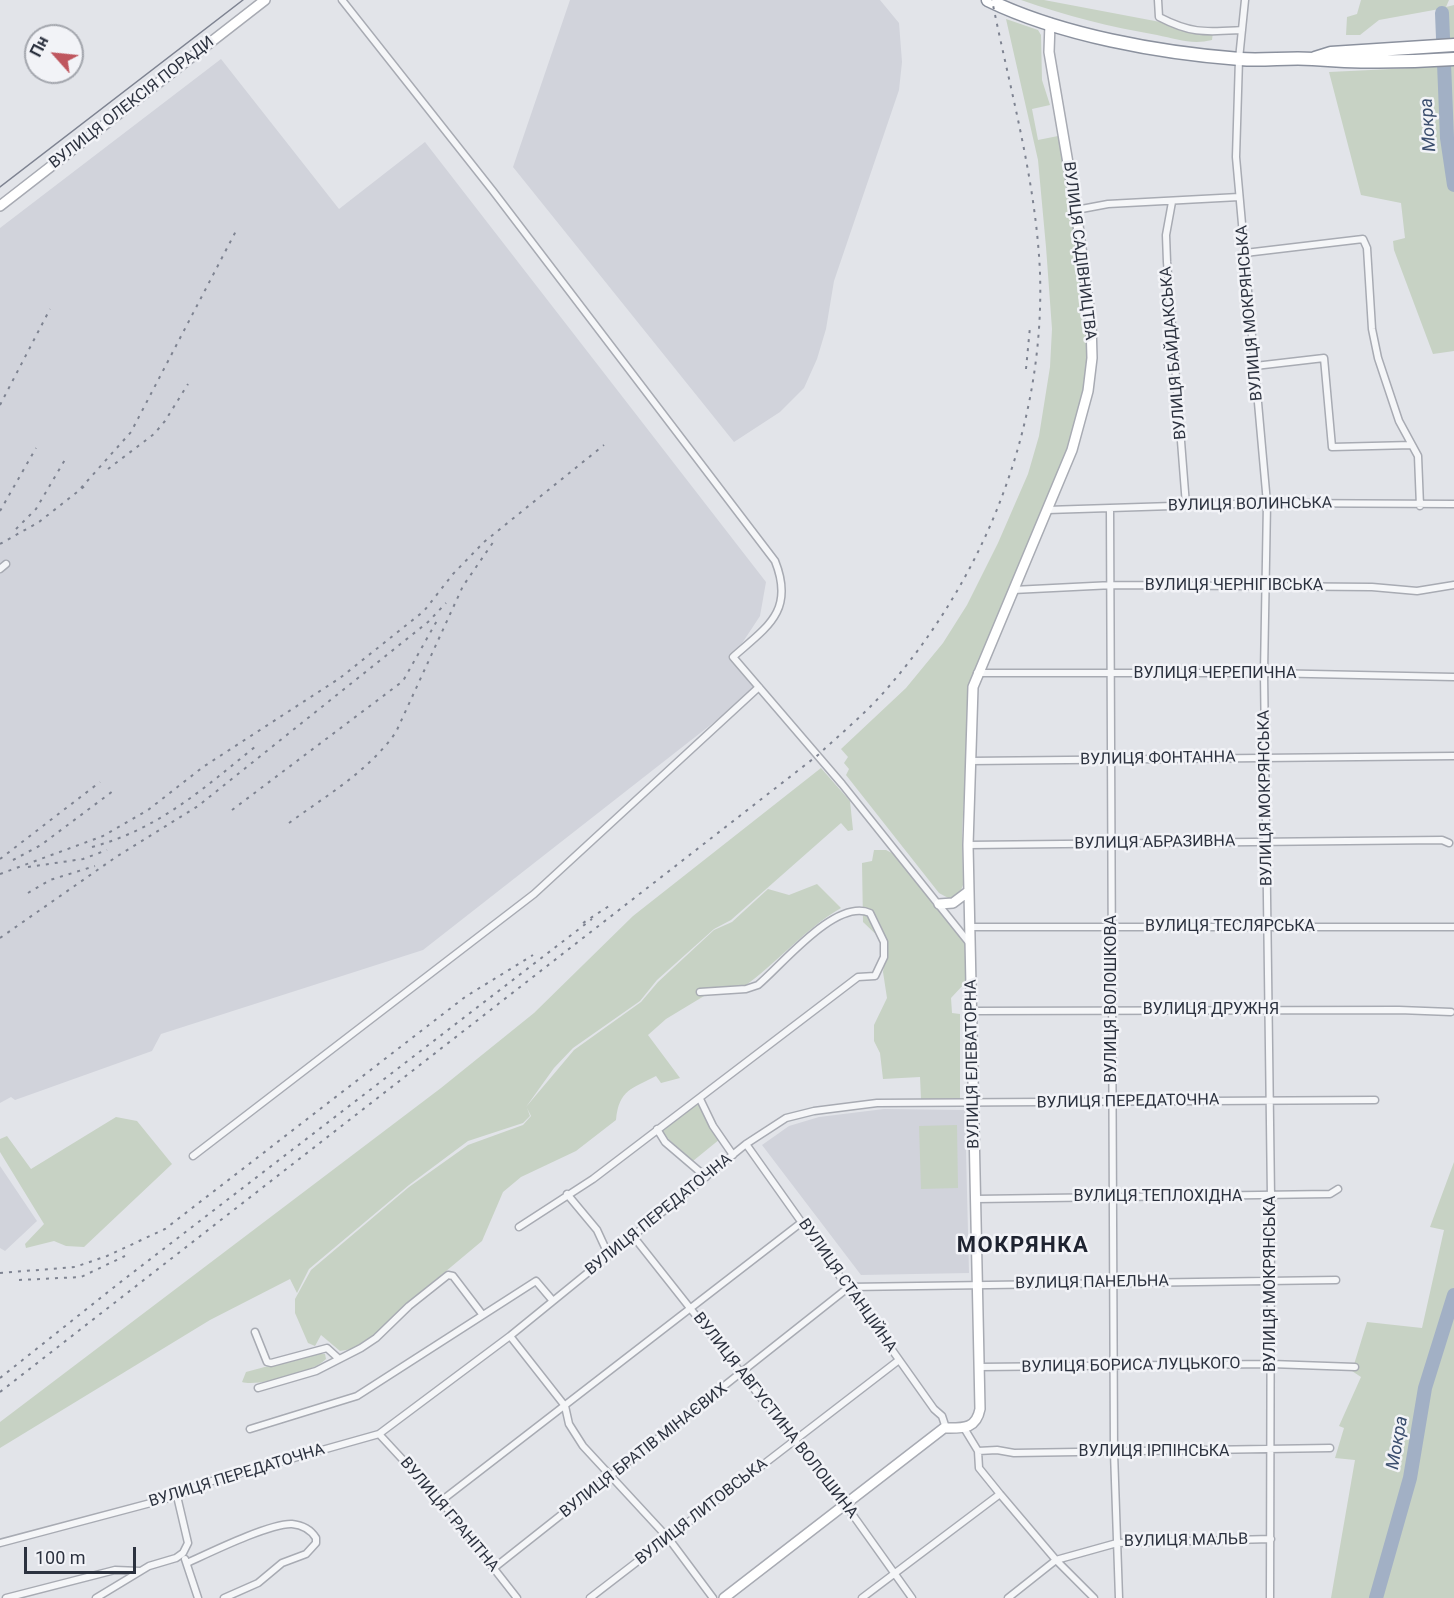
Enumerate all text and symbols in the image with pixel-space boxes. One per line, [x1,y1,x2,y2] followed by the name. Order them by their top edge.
[24,24,84,84] north arrow
[26,33,52,60] text: Пн
[46,33,218,173] street label: ВУЛИЦЯ ОЛЕКСІЯ ПОРАДИ
[1416,97,1442,153] water label: Мокра
[1059,161,1099,341] street label: ВУЛИЦЯ САДІВНИЦТВА
[1233,224,1267,402] street label: ВУЛИЦЯ МОКРЯНСЬКА
[1157,266,1191,440] street label: ВУЛИЦЯ БАЙДАКСЬКА
[1168,494,1332,516] street label: ВУЛИЦЯ ВОЛИНСЬКА
[1145,576,1323,596] street label: ВУЛИЦЯ ЧЕРНІГІВСЬКА
[1134,664,1296,684] street label: ВУЛИЦЯ ЧЕРЕПИЧНА
[1255,710,1277,886] street label: ВУЛИЦЯ МОКРЯНСЬКА
[1080,748,1236,770] street label: ВУЛИЦЯ ФОНТАННА
[1074,832,1236,854] street label: ВУЛИЦЯ АБРАЗИВНА
[1102,915,1122,1083] street label: ВУЛИЦЯ ВОЛОШКОВА
[1145,917,1315,937] street label: ВУЛИЦЯ ТЕСЛЯРСЬКА
[962,979,984,1149] street label: ВУЛИЦЯ ЕЛЕВАТОРНА
[1143,1000,1279,1020] street label: ВУЛИЦЯ ДРУЖНЯ
[1037,1091,1219,1113] street label: ВУЛИЦЯ ПЕРЕДАТОЧНА
[582,1150,736,1280] street label: ВУЛИЦЯ ПЕРЕДАТОЧНА
[1074,1187,1242,1207] street label: ВУЛИЦЯ ТЕПЛОХІДНА
[1261,1196,1281,1372] street label: ВУЛИЦЯ МОКРЯНСЬКА
[794,1216,900,1356] street label: ВУЛИЦЯ СТАНЦІЙНА
[957,1233,1089,1259] district label: МОКРЯНКА
[1015,1272,1169,1294] street label: ВУЛИЦЯ ПАНЕЛЬНА
[689,1309,861,1523] street label: ВУЛИЦЯ АВГУСТИНА ВОЛОШИНА
[1021,1354,1241,1378] street label: ВУЛИЦЯ БОРИСА ЛУЦЬКОГО
[557,1380,731,1522] street label: ВУЛИЦЯ БРАТІВ МІНАЄВИХ
[1383,1415,1413,1471] water label: Мокра
[147,1440,327,1512] street label: ВУЛИЦЯ ПЕРЕДАТОЧНА
[1079,1442,1229,1462] street label: ВУЛИЦЯ ІРПІНСЬКА
[396,1454,502,1576] street label: ВУЛИЦЯ ГРАНІТНА
[632,1455,772,1569] street label: ВУЛИЦЯ ЛИТОВСЬКА
[1124,1530,1248,1552] street label: ВУЛИЦЯ МАЛЬВ
[27,1535,140,1573] scale bar
[35,1547,86,1568] text: 100 m

